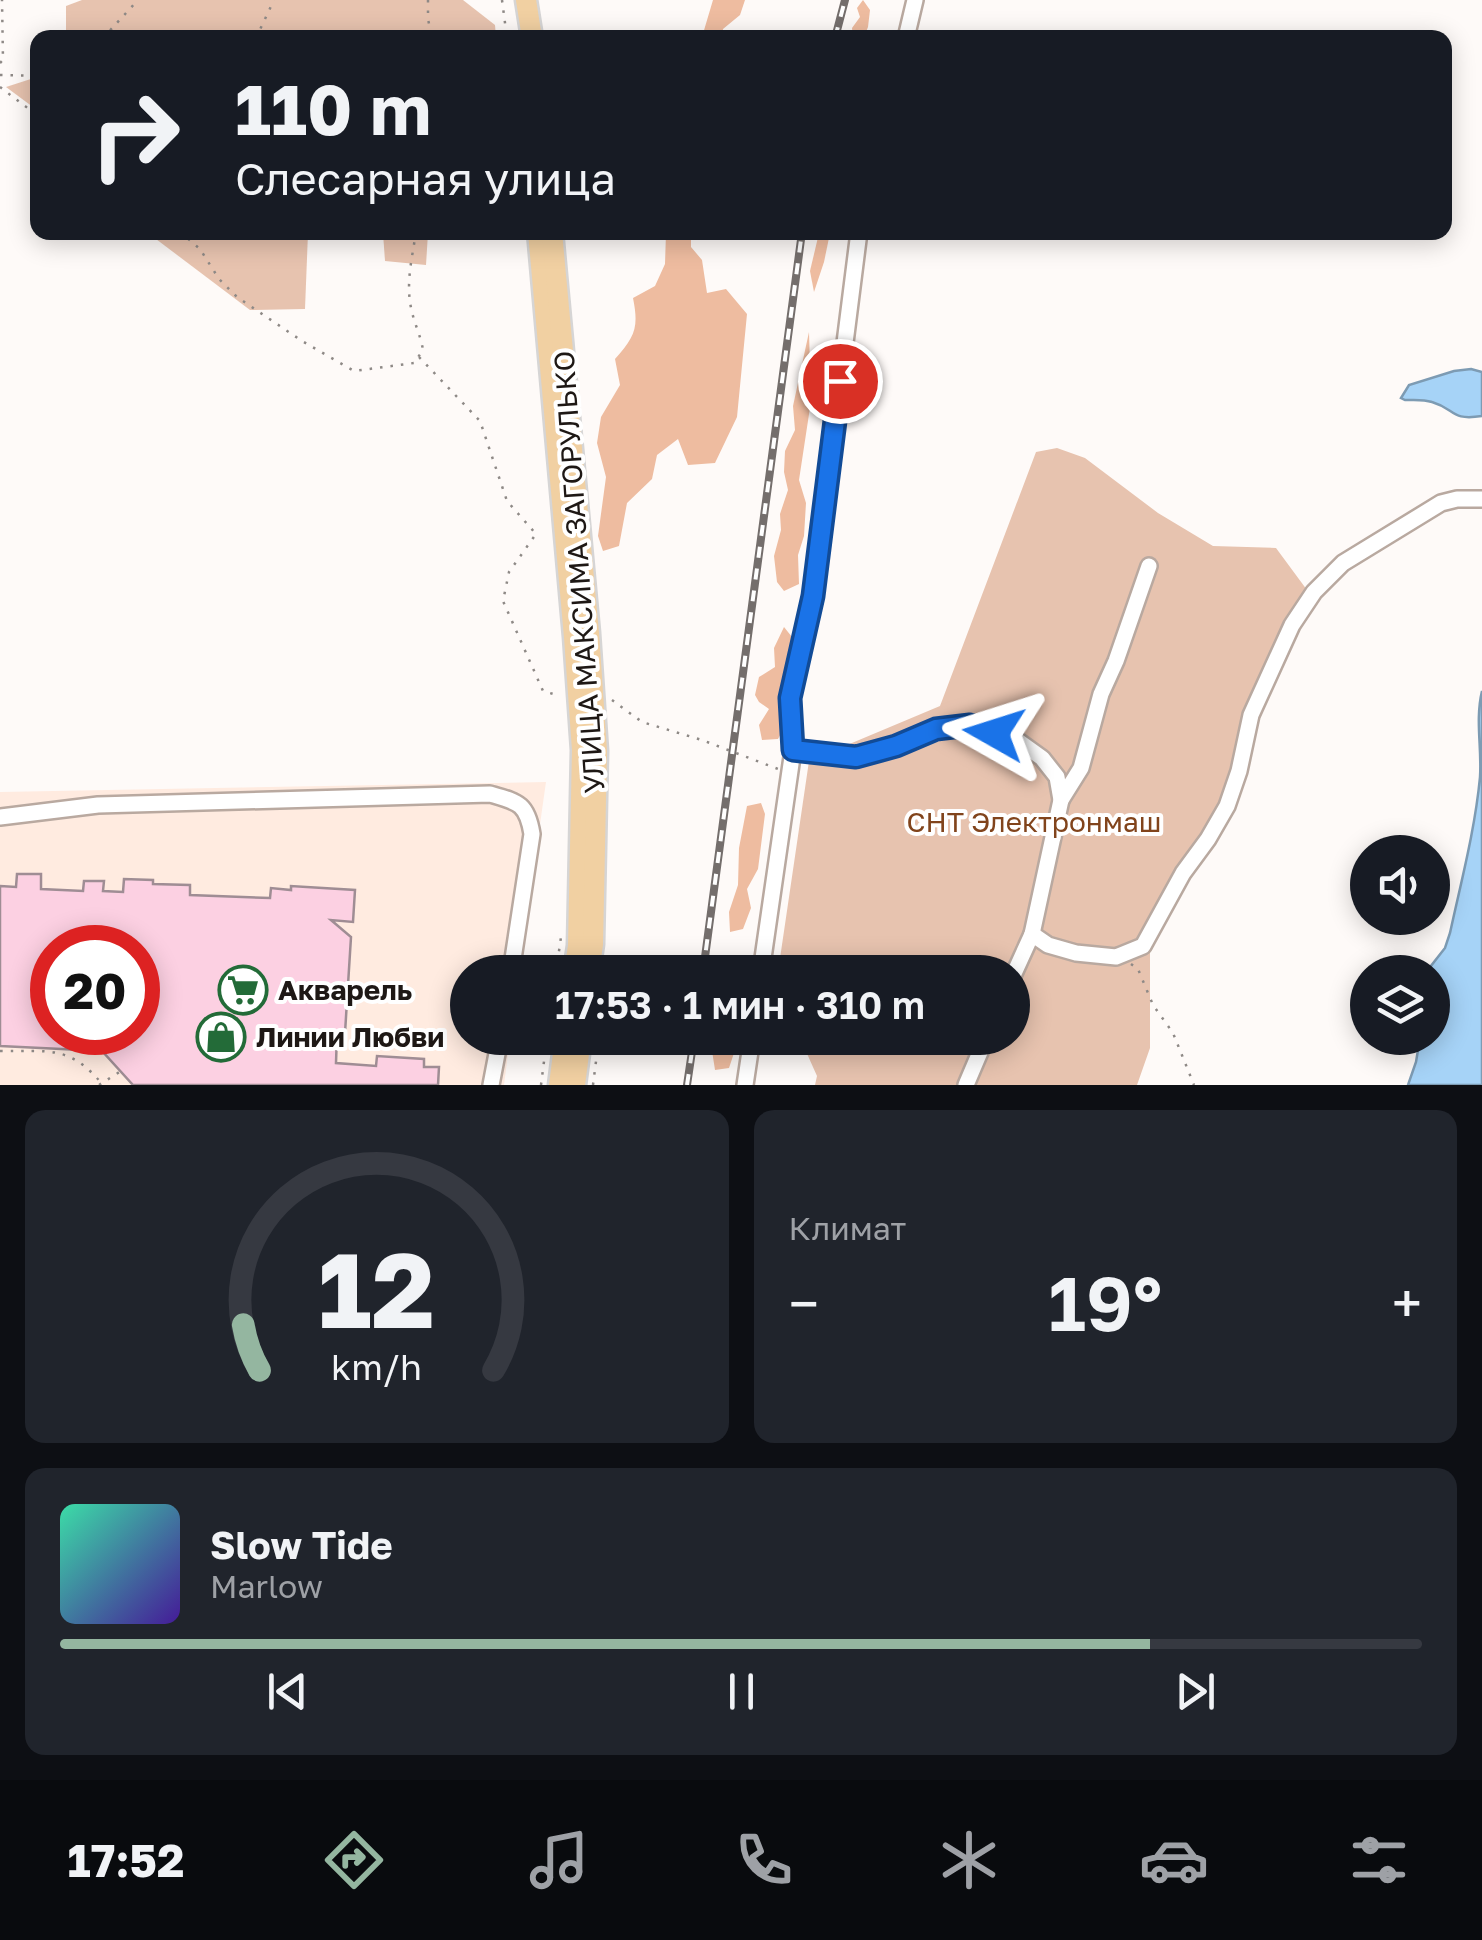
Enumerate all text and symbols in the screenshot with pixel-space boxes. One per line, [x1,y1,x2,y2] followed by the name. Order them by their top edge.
[235,66,431,150] text: 110 m
[70,70,200,200] icon: right
[235,151,616,205] text: Слесарная улица
[798,339,883,424] pin
[547,350,610,794] street label: УЛИЦА МАКСИМА ЗАГОРУЛЬКО
[813,354,868,409] icon: arrive
[942,681,1046,785] position arrow
[906,805,1162,838] park label: СНТ Электронмаш
[1350,835,1450,1055] map controls
[1350,835,1450,935] button: sound
[30,925,160,1055] speed limit sign: 20
[1350,955,1450,1055] button: layers
[217,964,269,1016] supermarket icon: Акварель
[278,973,412,1006] place label: Акварель
[555,982,925,1027] text: 17:53 · 1 мин · 310 m
[195,1011,247,1063] shop icon: Линии Любви
[256,1020,444,1053] place label: Линии Любви
[789,1209,906,1247] text: Климат
[318,1226,435,1351] text: 12
[1048,1257,1162,1348] text: 19°
[789,1270,819,1336] text: −
[1392,1270,1422,1336] text: +
[331,1345,422,1388] text: km/h
[210,1522,393,1567] text: Slow Tide
[210,1567,323,1605] text: Marlow
[260,1664,315,1719] icon: previous
[714,1664,769,1719] icon: pause
[1168,1664,1223,1719] icon: next
[319,1825,389,1895] icon: directions
[524,1825,594,1895] icon: music
[729,1825,799,1895] icon: phone
[934,1825,1004,1895] icon: climate
[1139,1825,1209,1895] icon: car
[1344,1825,1414,1895] icon: filters
[67,1833,185,1887] text: 17:52

